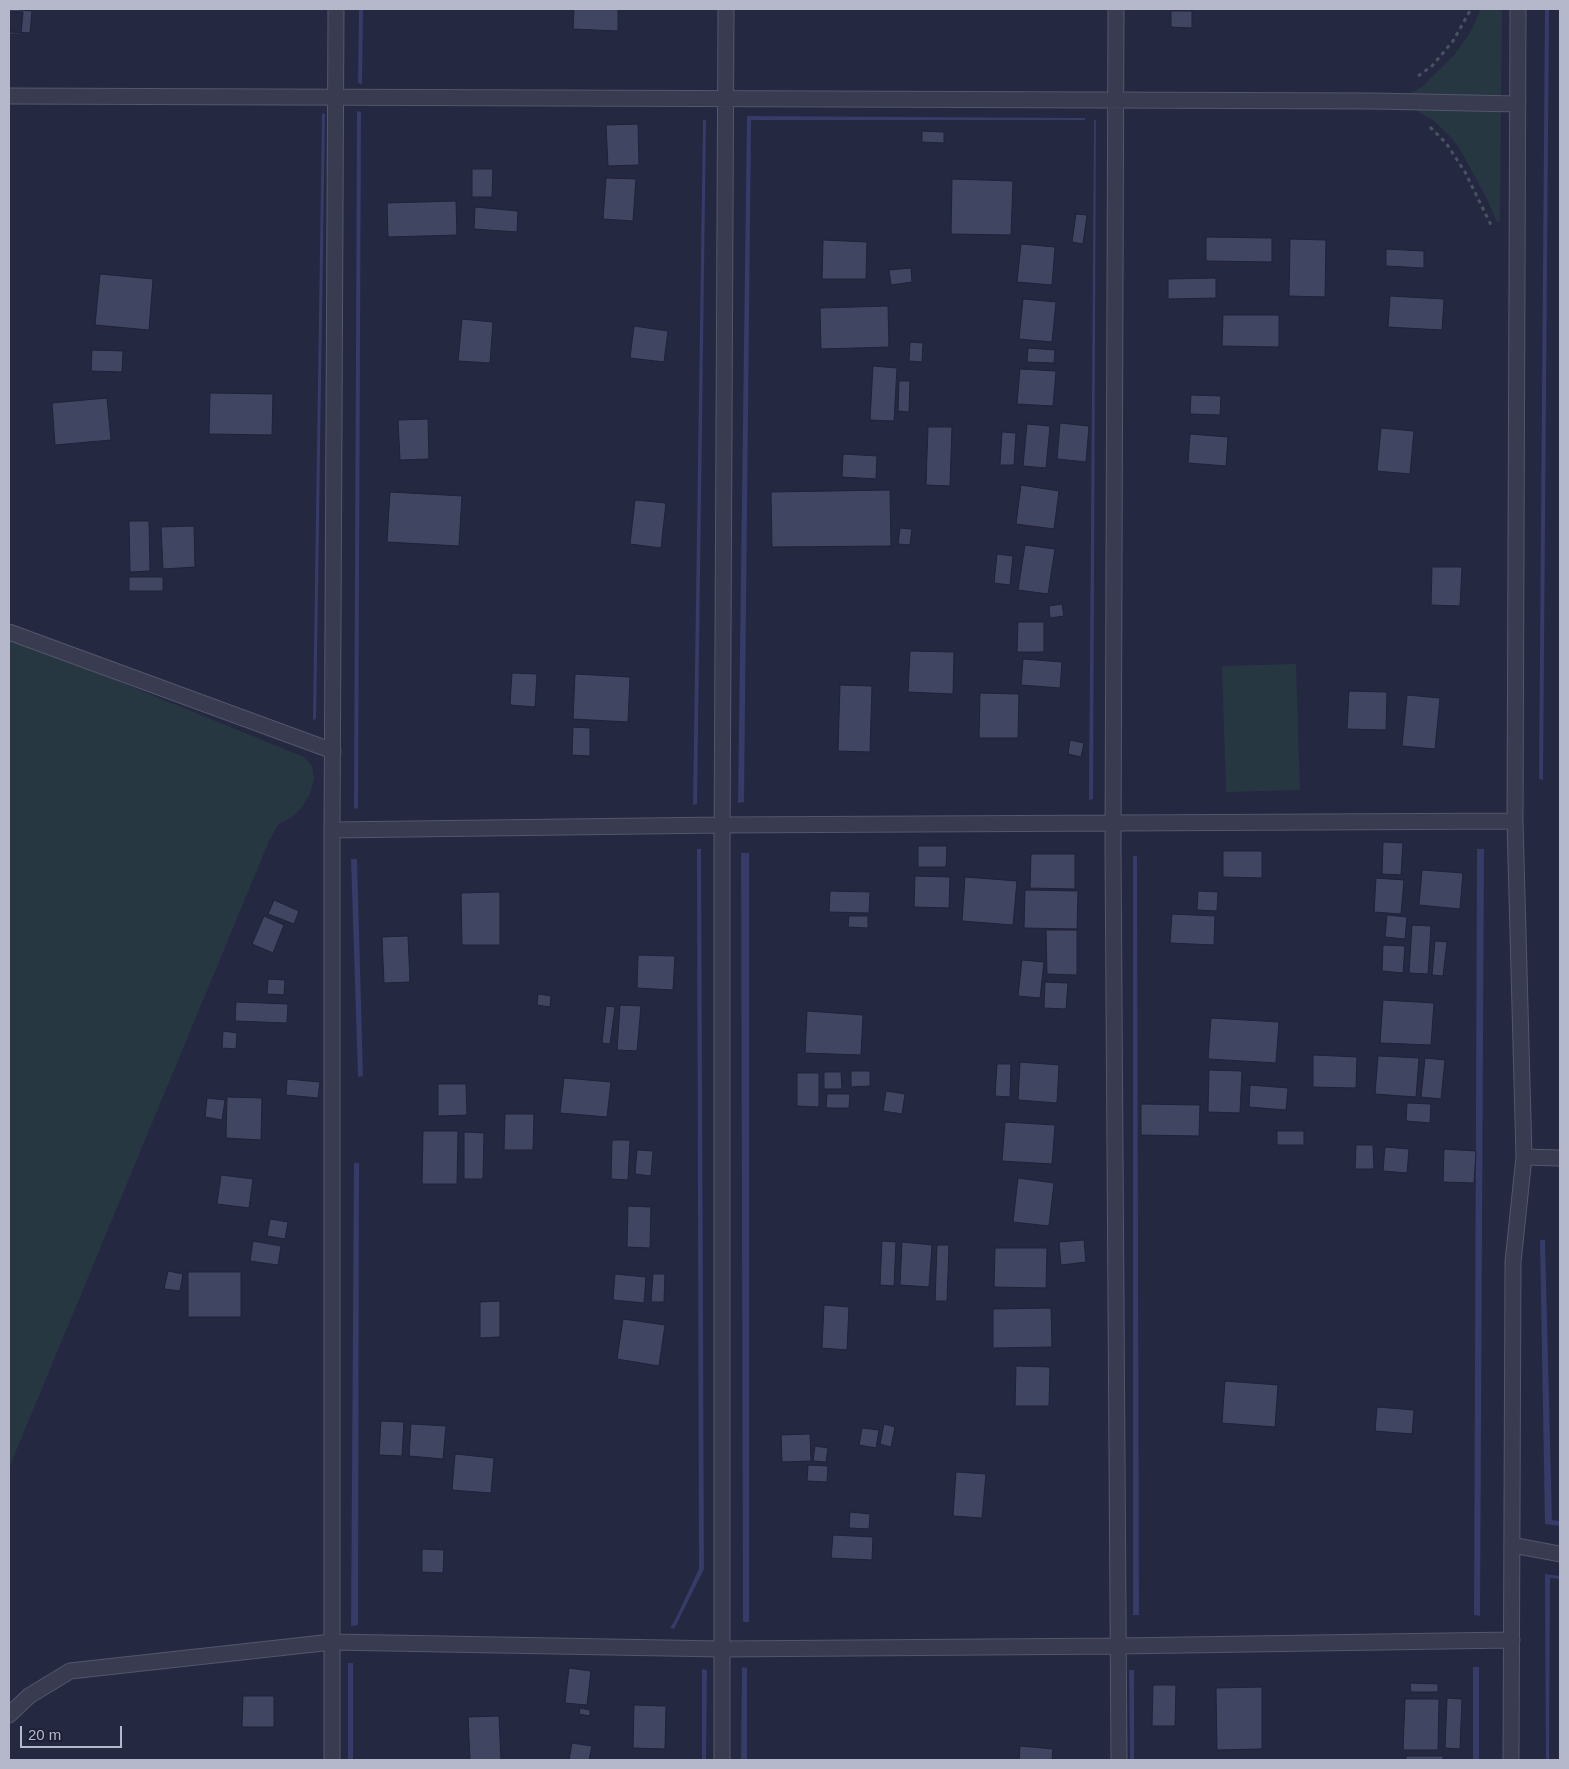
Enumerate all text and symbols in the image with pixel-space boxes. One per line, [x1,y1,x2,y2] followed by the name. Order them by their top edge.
[22,1716,125,1748] scale bar
[28,1726,61,1743] text: 20 m

